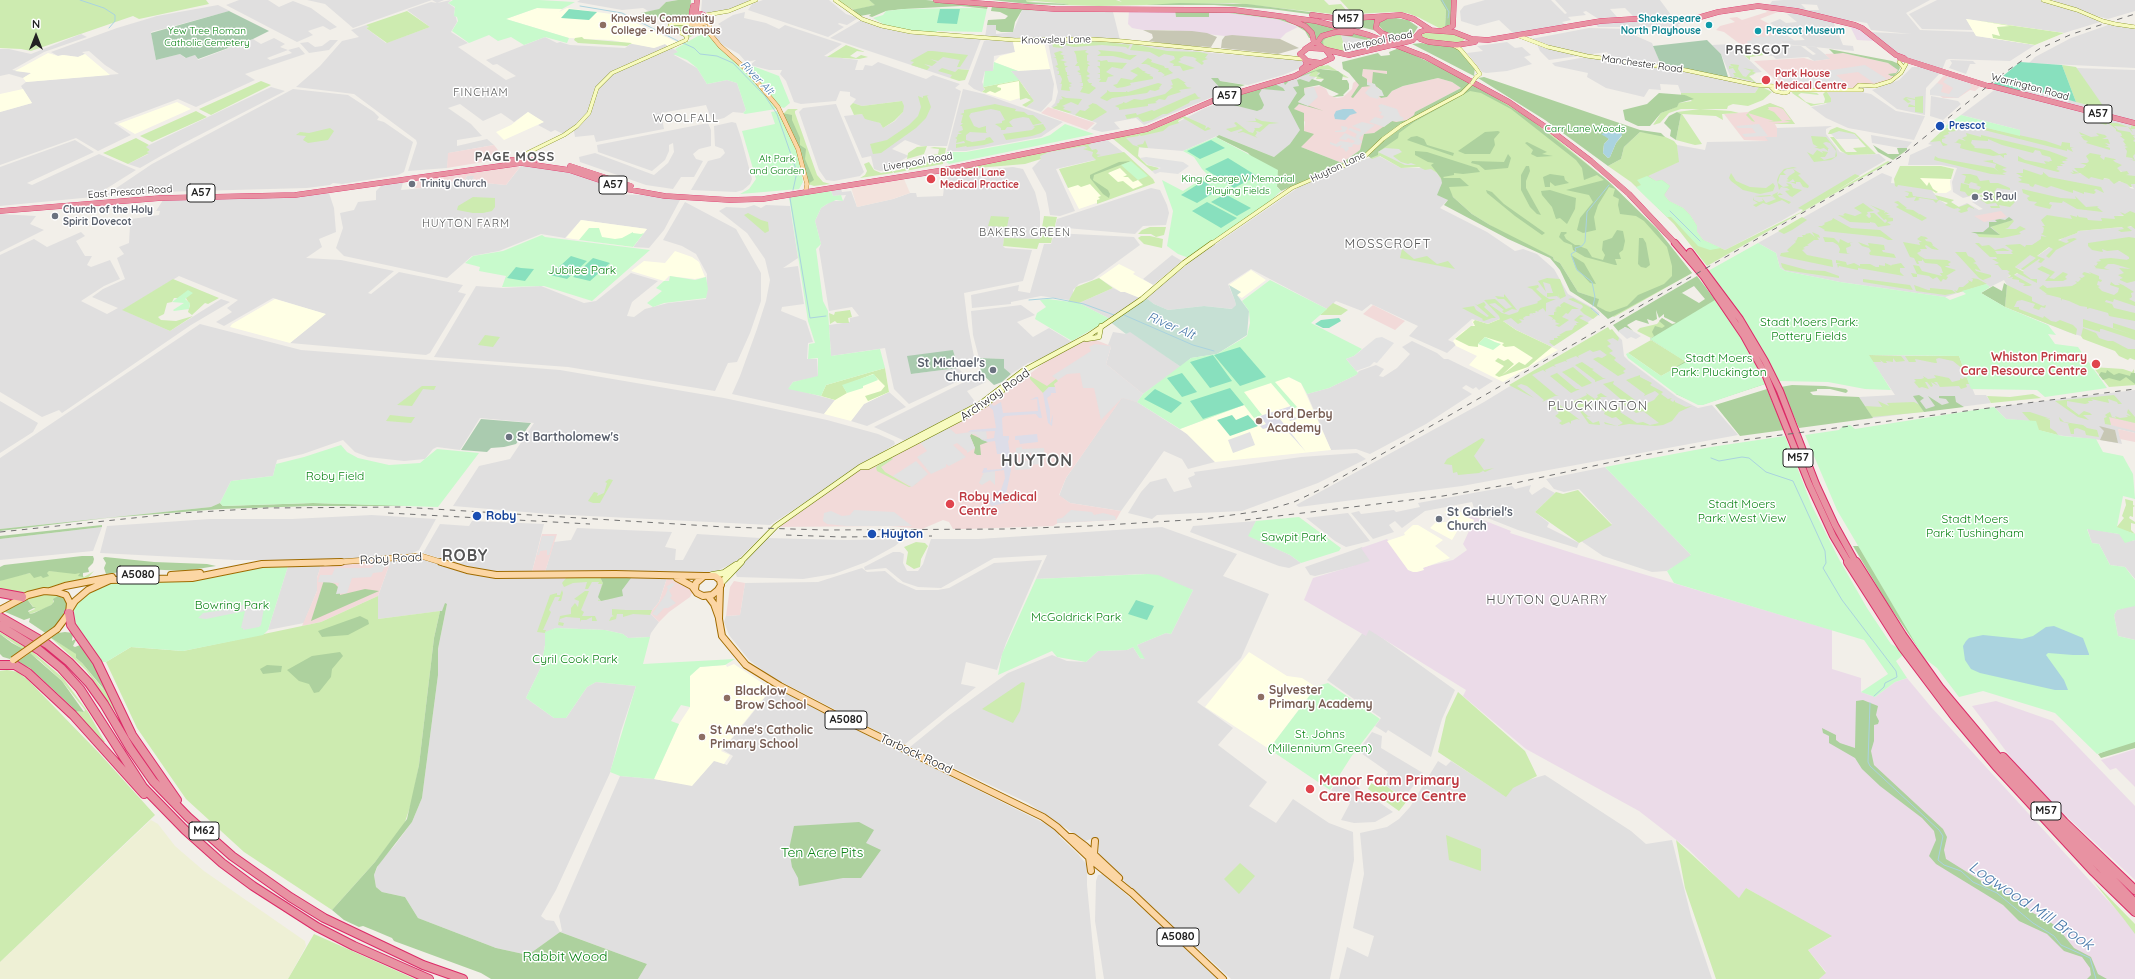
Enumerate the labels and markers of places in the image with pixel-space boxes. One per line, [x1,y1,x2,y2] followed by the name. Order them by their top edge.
[611,13,721,36] place label: Knowsley Community College - Main Campus
[1621,13,1701,36] place label: Shakespeare North Playhouse
[598,20,608,30] marker: Knowsley Community College - Main Campus
[1704,20,1714,30] marker: Shakespeare North Playhouse
[1766,25,1845,37] place label: Prescot Museum
[1753,26,1763,36] marker: Prescot Museum
[1775,68,1847,92] place label: Park House Medical Centre
[1760,74,1772,86] marker: Park House Medical Centre
[1934,120,1946,132] marker: Prescot
[1949,120,1985,132] place label: Prescot
[940,167,1019,190] place label: Bluebell Lane Medical Practice
[925,173,937,185] marker: Bluebell Lane Medical Practice
[420,178,487,190] place label: Trinity Church
[407,179,417,189] marker: Trinity Church
[1983,191,2017,203] place label: St Paul
[1970,192,1980,202] marker: St Paul
[63,204,153,228] place label: Church of the Holy Spirit Dovecot
[50,211,60,221] marker: Church of the Holy Spirit Dovecot
[1961,350,2087,378] place label: Whiston Primary Care Resource Centre
[917,356,985,384] place label: St Michael's Church
[2090,358,2102,370] marker: Whiston Primary Care Resource Centre
[988,365,998,375] marker: St Michael's Church
[1267,407,1333,435] place label: Lord Derby Academy
[1254,416,1264,426] marker: Lord Derby Academy
[517,430,619,444] place label: St Bartholomew's
[504,432,514,442] marker: St Bartholomew's
[959,490,1037,518] place label: Roby Medical Centre
[944,498,956,510] marker: Roby Medical Centre
[1447,505,1513,533] place label: St Gabriel's Church
[486,509,516,523] place label: Roby
[471,510,483,522] marker: Roby
[1434,514,1444,524] marker: St Gabriel's Church
[881,527,923,541] place label: Huyton
[866,528,878,540] marker: Huyton
[1269,683,1373,711] place label: Sylvester Primary Academy
[735,684,807,712] place label: Blacklow Brow School
[1256,692,1266,702] marker: Sylvester Primary Academy
[722,693,732,703] marker: Blacklow Brow School
[710,723,813,751] place label: St Anne's Catholic Primary School
[697,732,707,742] marker: St Anne's Catholic Primary School
[1319,773,1466,806] place label: Manor Farm Primary Care Resource Centre
[1304,783,1316,795] marker: Manor Farm Primary Care Resource Centre

